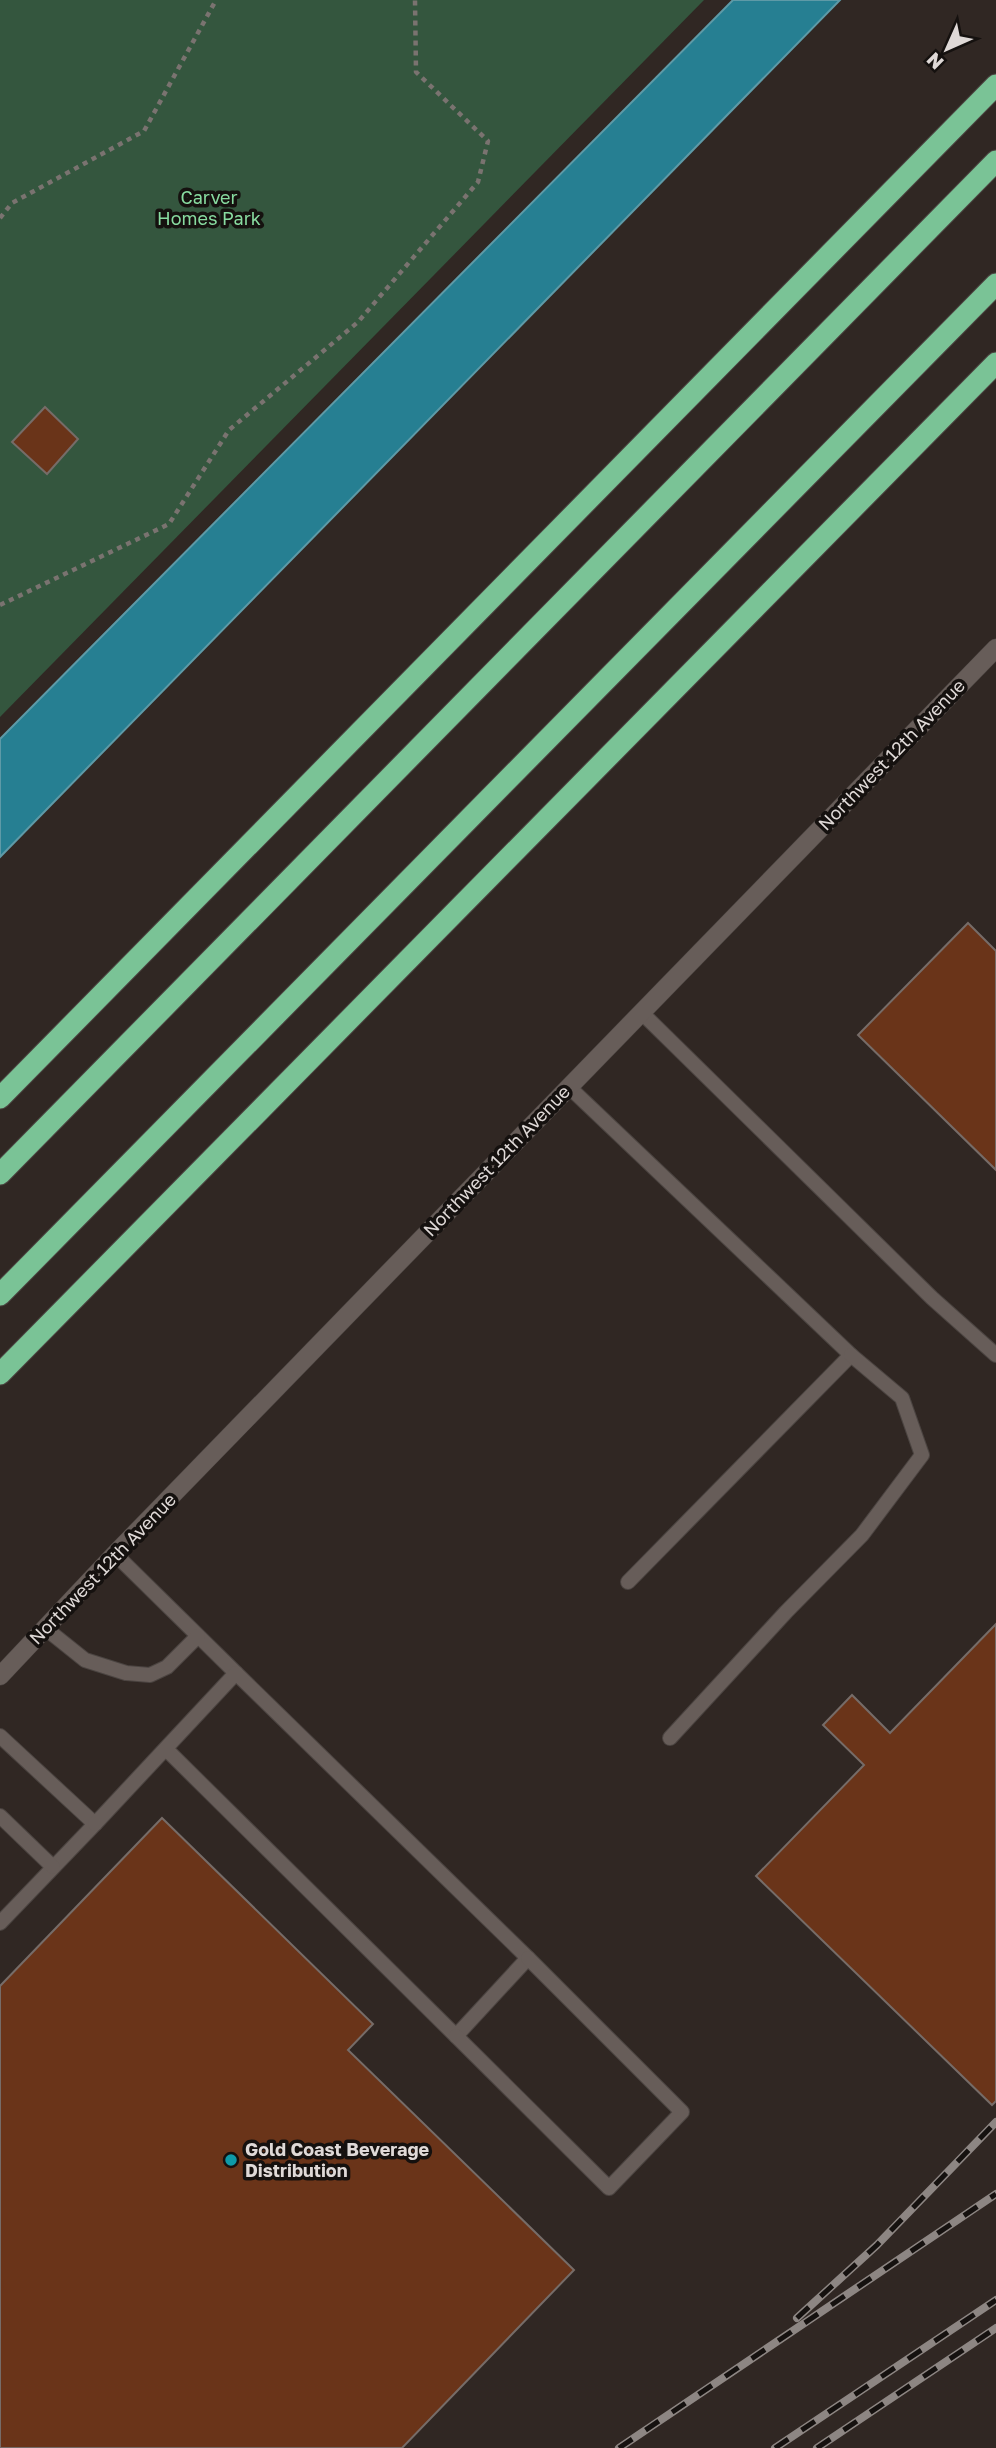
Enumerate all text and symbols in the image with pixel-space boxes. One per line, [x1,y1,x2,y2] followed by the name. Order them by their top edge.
[912,14,982,84] north arrow
[921,48,948,75] text: N
[157,186,261,229] park label: Carver Homes Park
[813,674,969,834] street label: Northwest 12th Avenue
[418,1080,574,1240] street label: Northwest 12th Avenue
[24,1488,180,1648] street label: Northwest 12th Avenue
[245,2138,430,2181] place label: Gold Coast Beverage Distribution
[223,2152,239,2168] marker: Gold Coast Beverage Distribution

